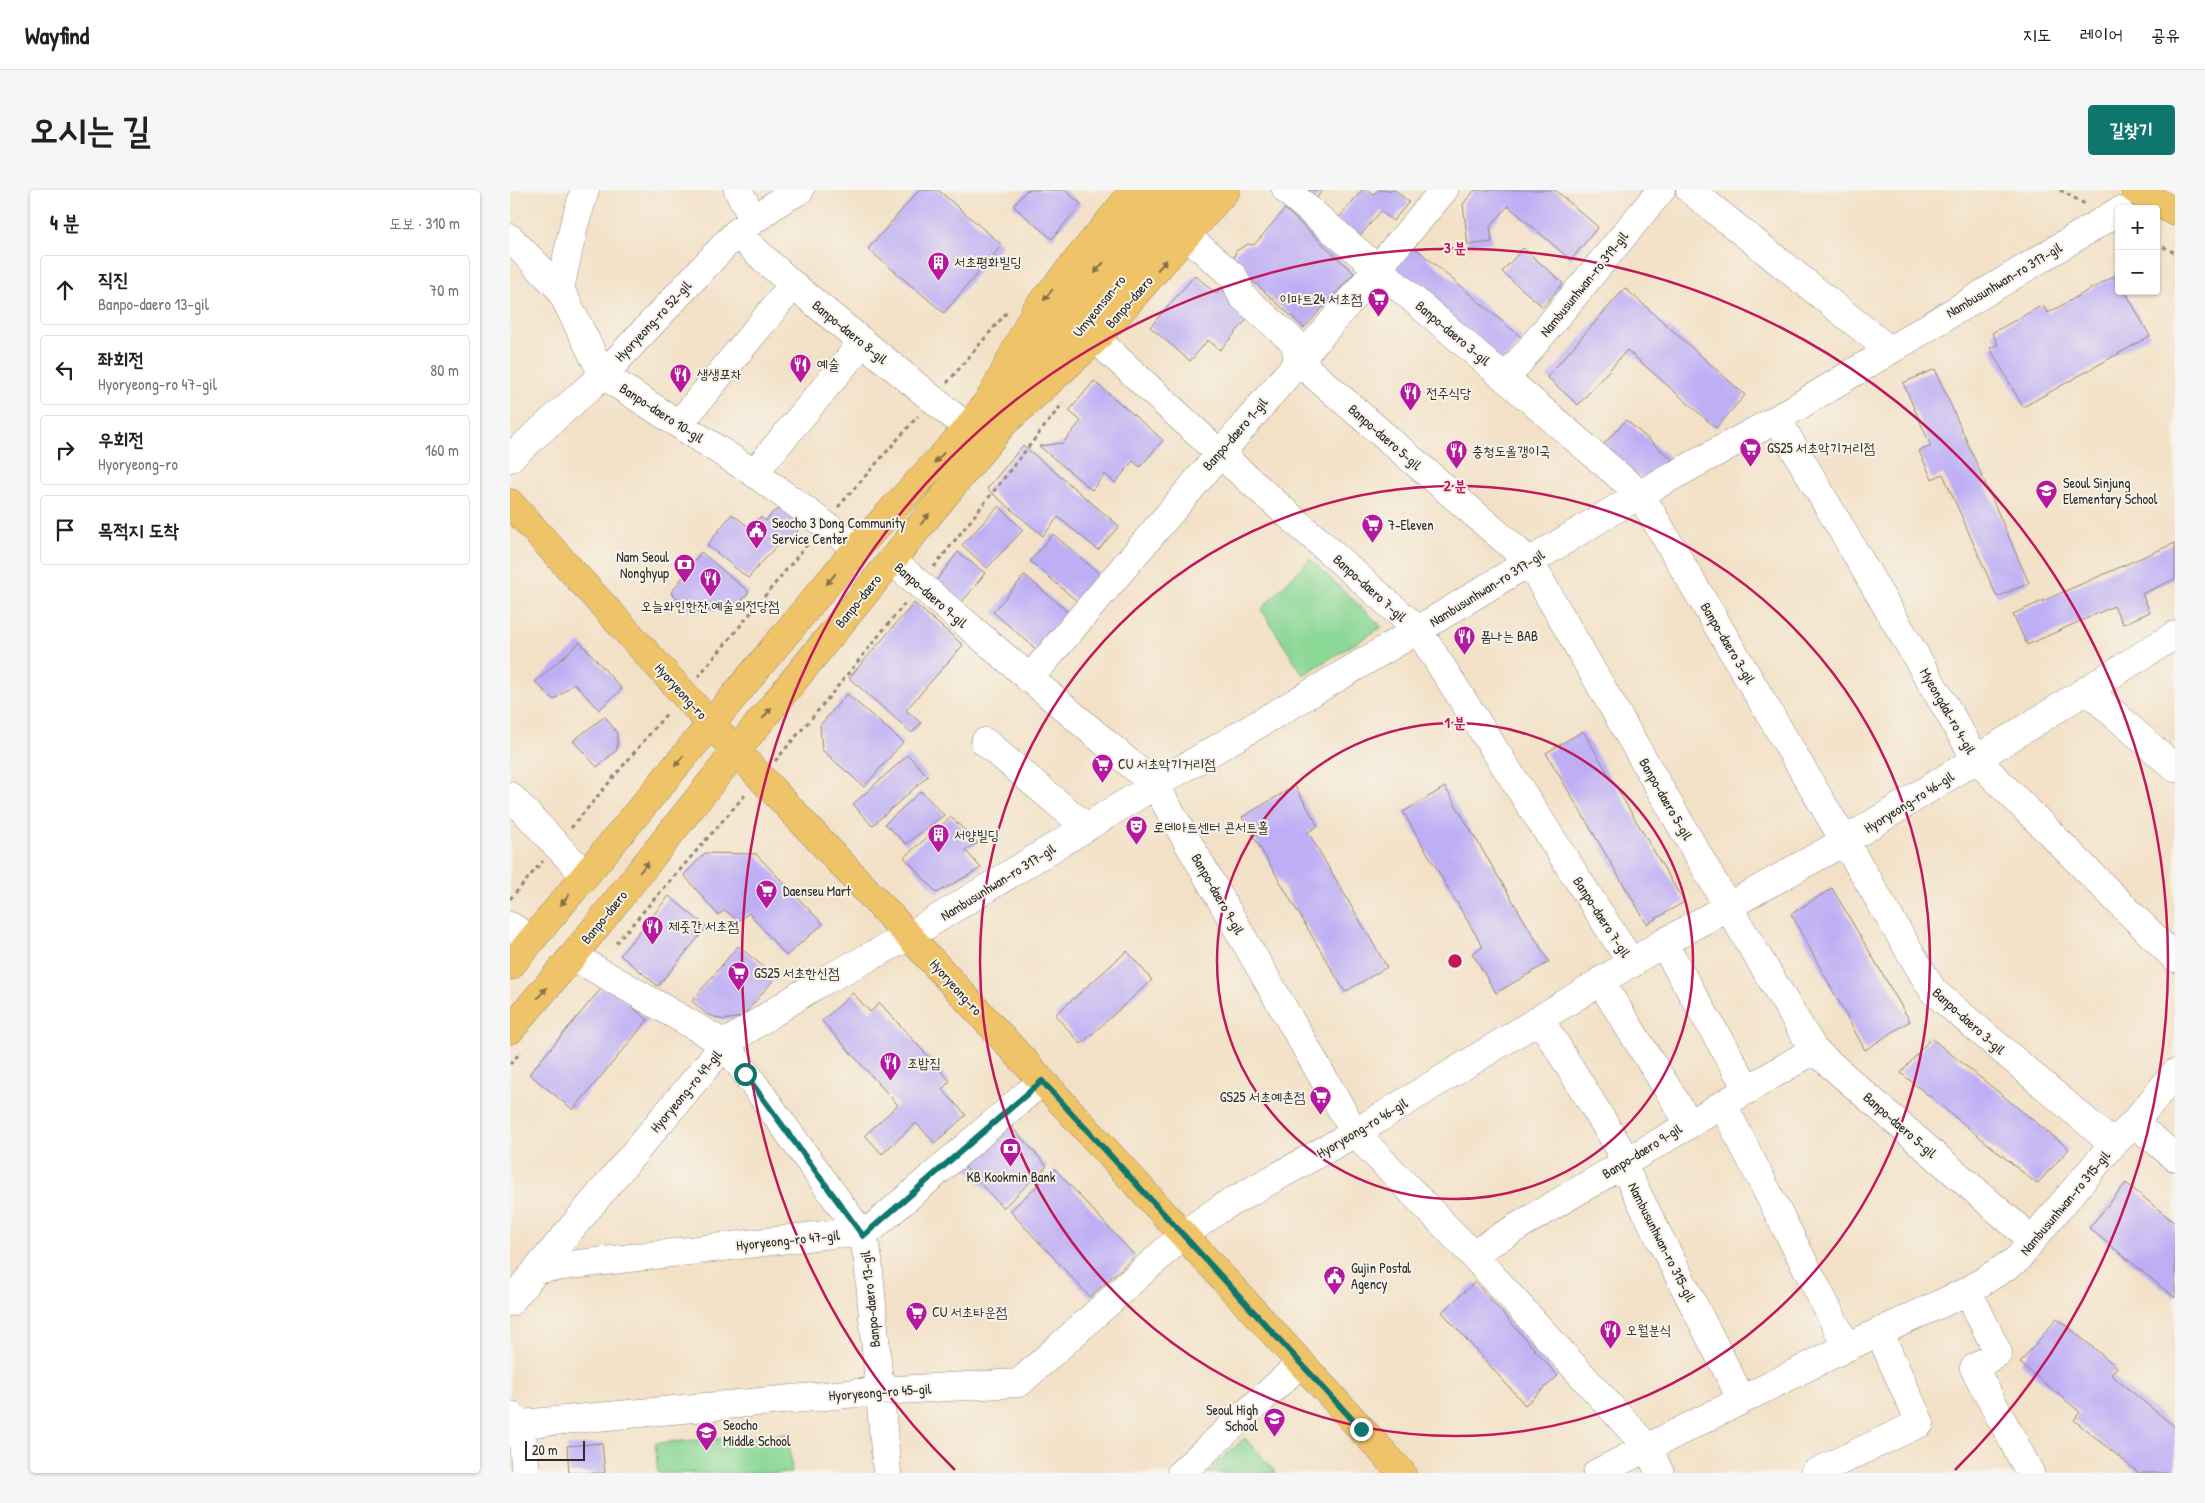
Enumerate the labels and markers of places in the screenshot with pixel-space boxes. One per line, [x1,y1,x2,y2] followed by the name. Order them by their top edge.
[926,250,950,281] building icon: 서초평화빌딩
[954,252,1022,271] place label: 서초평화빌딩
[1366,287,1390,318] supermarket icon: 이마트24 서초점
[1279,289,1362,308] place label: 이마트24 서초점
[789,352,813,383] restaurant icon: 예술
[817,354,840,373] place label: 예술
[669,362,693,393] restaurant icon: 생생포차
[697,364,742,383] place label: 생생포차
[1398,381,1422,412] restaurant icon: 전주식당
[1426,383,1472,402] place label: 전주식당
[1739,436,1763,467] supermarket icon: GS25 서초악기거리점
[1767,438,1875,457] place label: GS25 서초악기거리점
[1444,439,1468,470] restaurant icon: 충청도올갱이국
[1472,441,1551,460] place label: 충청도올갱이국
[2063,473,2158,509] place label: Seoul Sinjung Elementary School
[2035,479,2059,510] school or university icon: Seoul Sinjung Elementary School
[772,513,906,548] place label: Seocho 3 Dong Community Service Center
[1360,513,1384,544] supermarket icon: 7-Eleven
[1388,515,1434,534] place label: 7-Eleven
[744,519,768,550] public building icon: Seocho 3 Dong Community Service Center
[616,547,669,583] place label: Nam Seoul Nonghyup
[673,553,697,584] bank icon: Nam Seoul Nonghyup
[698,566,722,597] restaurant icon: 오늘와인한잔 예술의전당점
[641,596,779,615] place label: 오늘와인한잔 예술의전당점
[1452,624,1476,655] restaurant icon: 폼나는 BAB
[1480,626,1538,645] place label: 폼나는 BAB
[1090,752,1114,783] supermarket icon: CU 서초악기거리점
[1118,754,1215,773] place label: CU 서초악기거리점
[1125,815,1149,846] theatre icon: 로데아트센터 콘서트홀
[1153,817,1269,836] place label: 로데아트센터 콘서트홀
[926,823,950,854] building icon: 서양빌딩
[954,825,999,844] place label: 서양빌딩
[755,879,779,910] supermarket icon: Daenseu Mart
[783,881,851,900] place label: Daenseu Mart
[640,914,664,945] restaurant icon: 제줏간 서초점
[668,916,739,935] place label: 제줏간 서초점
[1446,952,1464,970] centre of rings
[726,961,750,992] supermarket icon: GS25 서초한신점
[754,963,839,982] place label: GS25 서초한신점
[879,1051,903,1082] restaurant icon: 조밥집
[907,1053,941,1072] place label: 조밥집
[1309,1085,1333,1116] supermarket icon: GS25 서초예촌점
[1220,1087,1305,1106] place label: GS25 서초예촌점
[999,1137,1023,1168] bank icon: KB Kookmin Bank
[967,1167,1056,1186] place label: KB Kookmin Bank
[1351,1258,1411,1294] place label: Gujin Postal Agency
[1323,1264,1347,1295] public building icon: Gujin Postal Agency
[904,1300,928,1331] supermarket icon: CU 서초타운점
[932,1302,1007,1321] place label: CU 서초타운점
[1598,1318,1622,1349] restaurant icon: 오월분식
[1626,1320,1671,1339] place label: 오월분식
[1206,1400,1258,1435] place label: Seoul High School
[1262,1406,1286,1437] school or university icon: Seoul High School
[723,1415,791,1450] place label: Seocho Middle School
[695,1421,719,1452] school or university icon: Seocho Middle School

